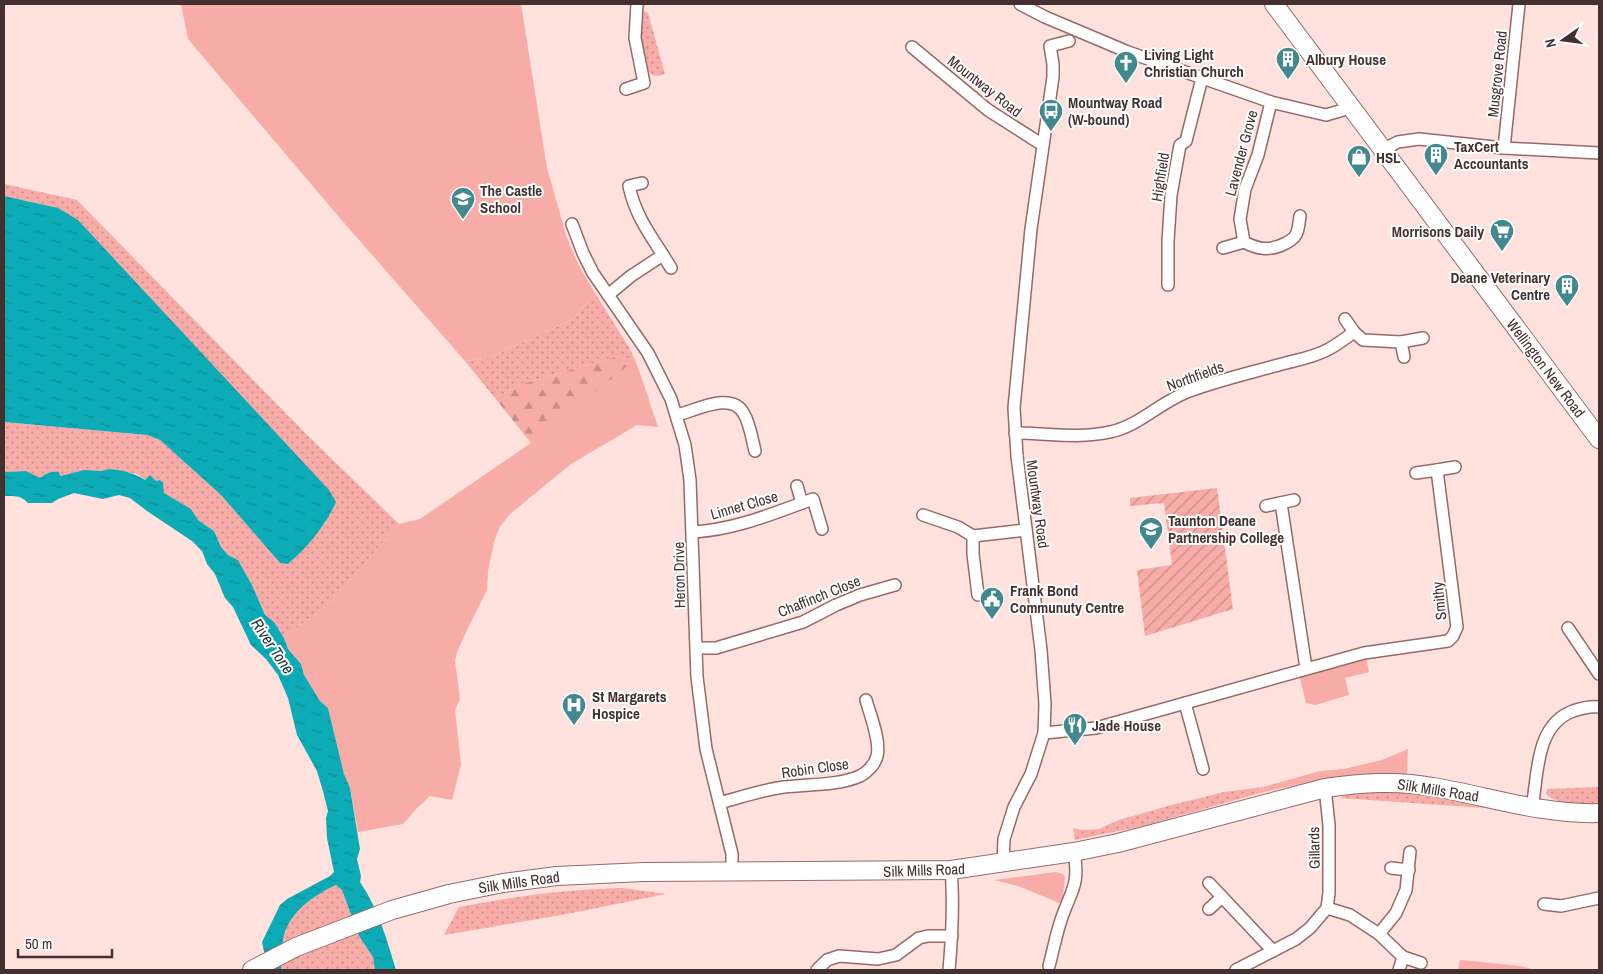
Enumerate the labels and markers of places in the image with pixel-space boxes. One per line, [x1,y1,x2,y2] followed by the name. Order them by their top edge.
[1144,44,1244,82] place label: Living Light Christian Church
[1275,46,1301,80] building icon: Albury House
[1306,49,1386,70] place label: Albury House
[1113,50,1139,84] church icon: Living Light Christian Church
[1068,92,1162,130] place label: Mountway Road (W-bound)
[1038,98,1064,132] bus stop icon: Mountway Road (W-bound)
[1454,136,1529,174] place label: TaxCert Accountants
[1423,142,1449,176] building icon: TaxCert Accountants
[1346,144,1372,178] shop icon: HSL
[1376,147,1401,168] place label: HSL
[480,180,542,218] place label: The Castle School
[450,186,476,220] school or university icon: The Castle School
[1489,218,1515,252] supermarket icon: Morrisons Daily
[1392,221,1484,242] place label: Morrisons Daily
[1450,267,1550,305] place label: Deane Veterinary Centre
[1554,273,1580,307] building icon: Deane Veterinary Centre
[1168,510,1284,548] place label: Taunton Deane Partnership College
[1138,516,1164,550] school or university icon: Taunton Deane Partnership College
[1010,580,1124,618] place label: Frank Bond Communuty Centre
[979,586,1005,620] public building icon: Frank Bond Communuty Centre
[592,686,667,724] place label: St Margarets Hospice
[561,692,587,726] hospital icon: St Margarets Hospice
[1062,712,1088,746] restaurant icon: Jade House
[1092,715,1161,736] place label: Jade House

